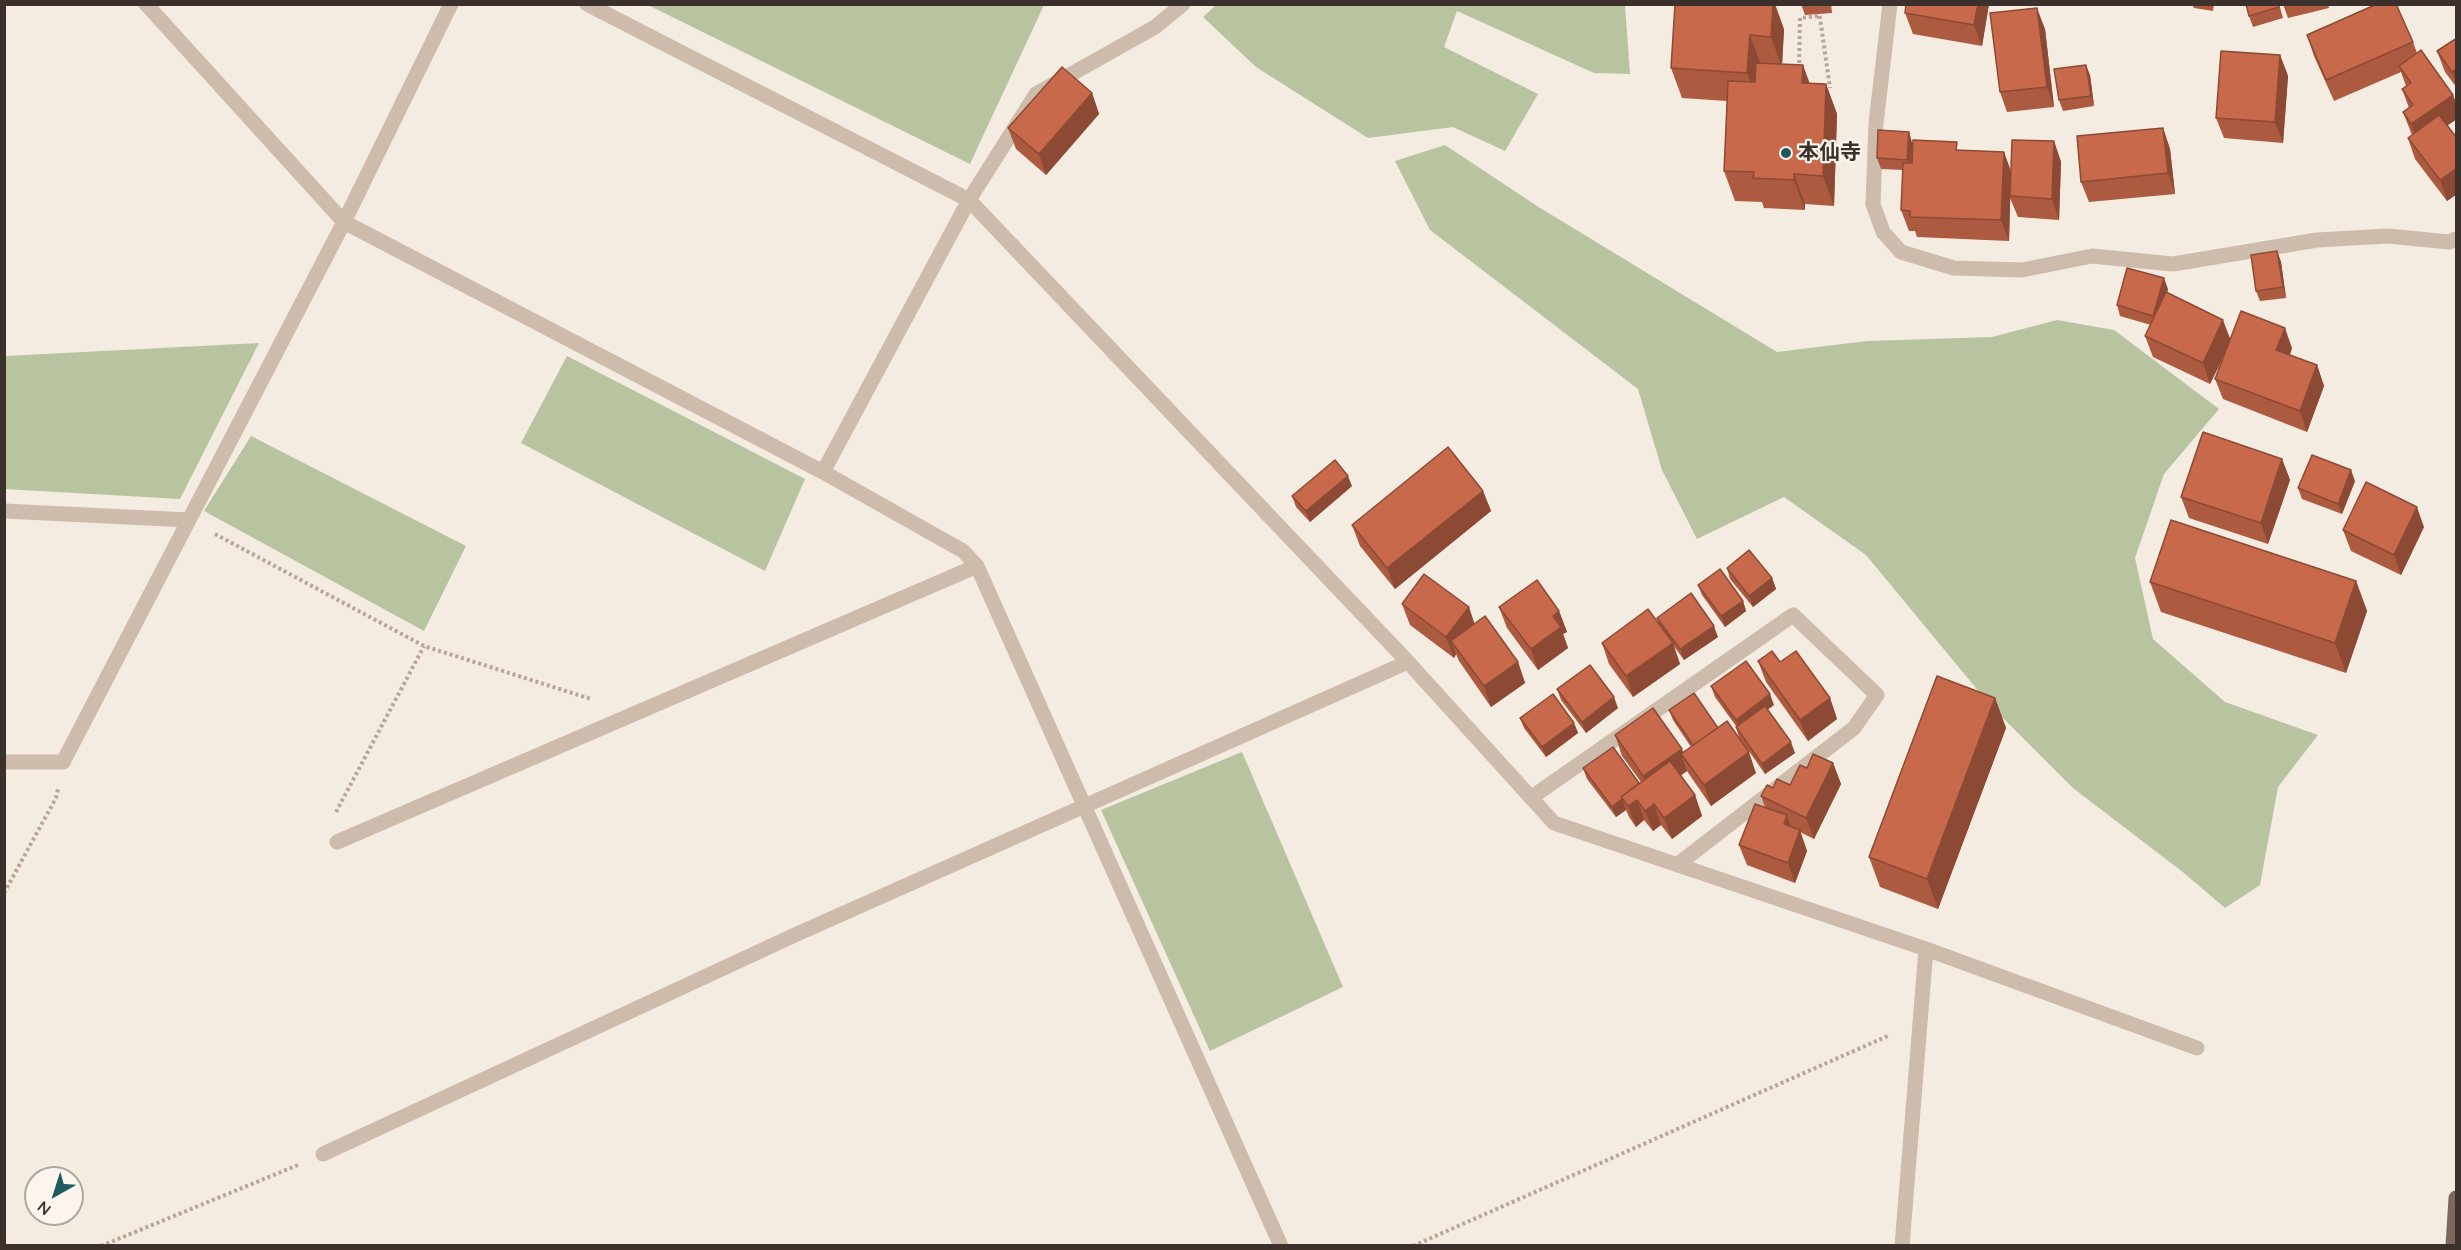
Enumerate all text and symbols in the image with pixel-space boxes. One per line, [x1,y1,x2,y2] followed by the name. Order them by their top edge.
[1798,140,1861,166] place label: 本仙寺
[1779,146,1793,160] marker: 本仙寺
[24,1166,84,1226] north arrow
[33,1197,55,1220] text: N

